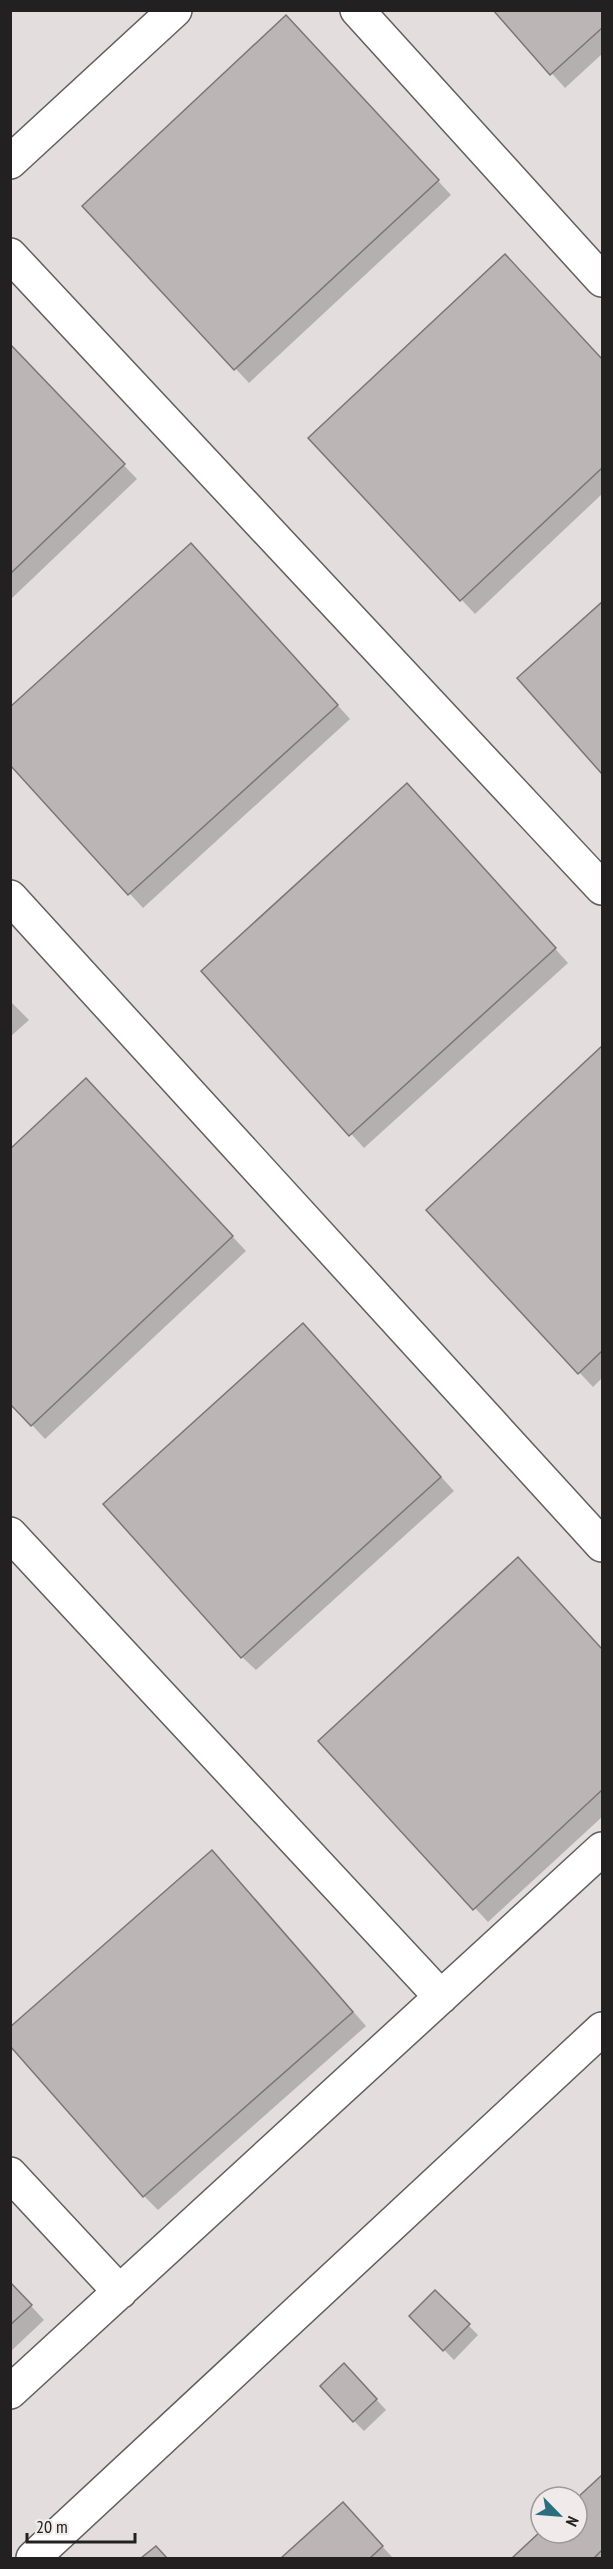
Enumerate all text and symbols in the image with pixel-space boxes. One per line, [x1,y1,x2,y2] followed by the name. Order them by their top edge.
[529,2485,589,2545] north arrow
[27,2506,135,2544] scale bar
[562,2513,583,2529] text: N
[36,2515,68,2538] text: 20 m

